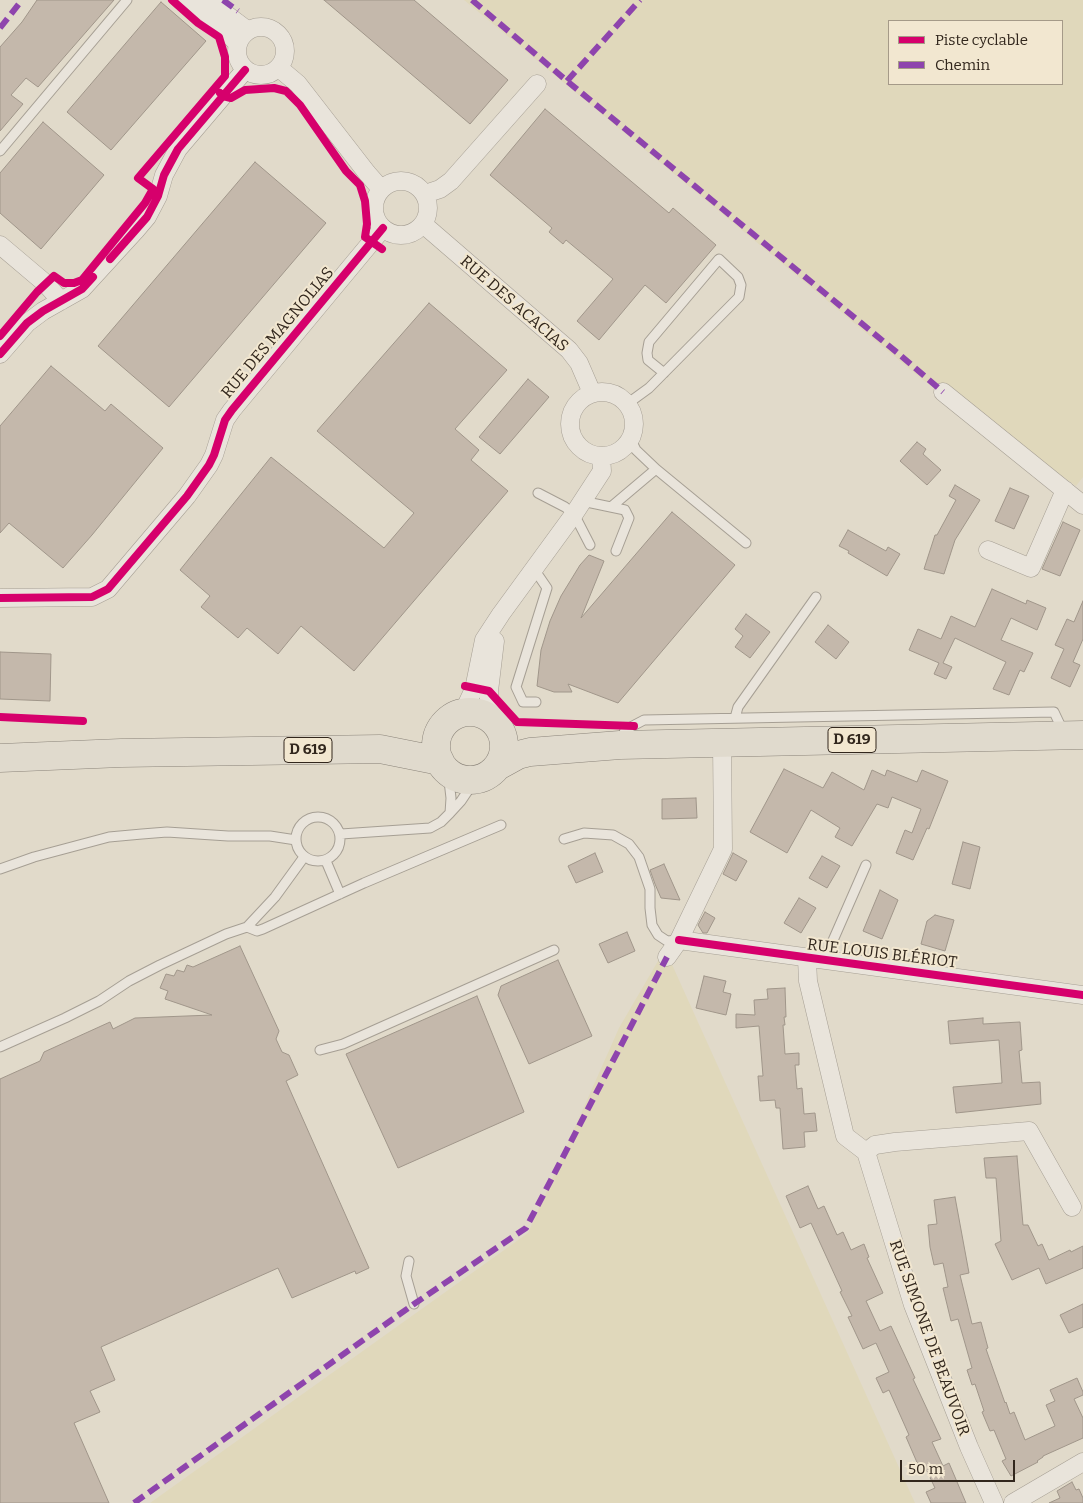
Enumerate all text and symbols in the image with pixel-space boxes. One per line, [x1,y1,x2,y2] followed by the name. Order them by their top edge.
[888,20,1063,85] legend
[935,31,1028,49] text: Piste cyclable
[935,56,990,74] text: Chemin
[456,252,572,356] street label: RUE DES ACACIAS
[218,264,338,402] street label: RUE DES MAGNOLIAS
[828,728,876,752] road number: D 619
[284,738,332,762] road number: D 619
[806,935,958,973] street label: RUE LOUIS BLÉRIOT
[885,1237,973,1439] street label: RUE SIMONE DE BEAUVOIR
[903,1450,1018,1482] scale bar
[908,1460,943,1478] text: 50 m

